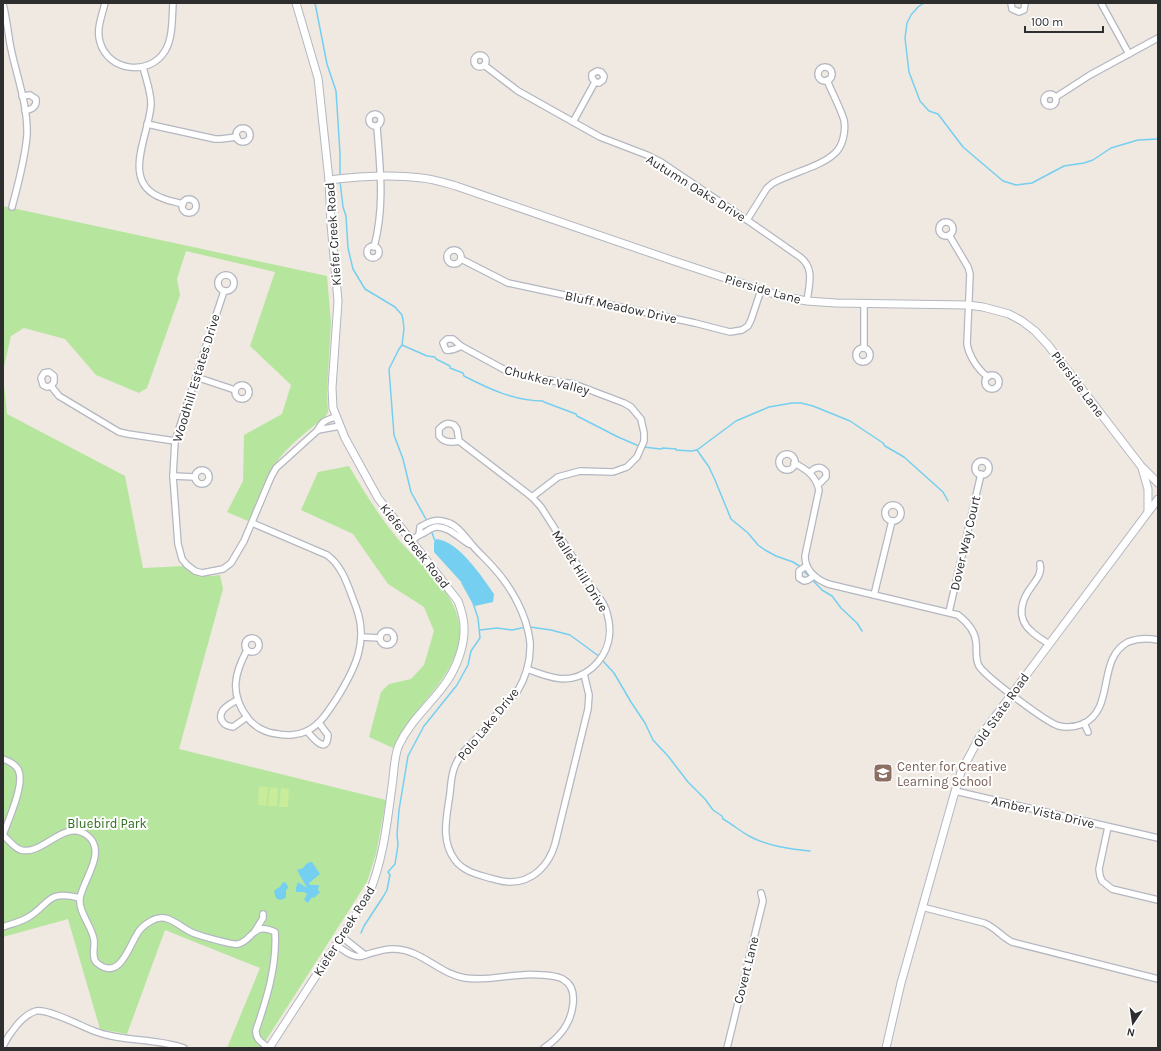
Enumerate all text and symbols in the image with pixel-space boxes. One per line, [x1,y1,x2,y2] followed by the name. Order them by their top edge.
[1025,8,1103,34] scale bar
[1031,15,1063,29] text: 100 m
[644,151,749,225] street label: Autumn Oaks Drive
[322,182,344,286] street label: Kiefer Creek Road
[723,271,803,307] street label: Pierside Lane
[564,288,679,326] street label: Bluff Meadow Drive
[169,312,223,444] street label: Woodhill Estates Drive
[1048,348,1108,420] street label: Pierside Lane
[503,362,591,398] street label: Chukker Valley
[947,494,983,592] street label: Dover Way Court
[377,501,453,591] street label: Kiefer Creek Road
[549,527,611,615] street label: Mallet Hill Drive
[970,670,1032,750] street label: Old State Road
[454,685,522,763] street label: Polo Lake Drive
[897,759,1007,789] place label: Center for Creative Learning School
[872,762,894,784] school or university icon: Center for Creative Learning School
[990,793,1096,831] street label: Amber Vista Drive
[67,816,147,831] park label: Bluebird Park
[310,883,378,979] street label: Kiefer Creek Road
[730,935,762,1005] street label: Covert Lane
[1113,1003,1153,1043] north arrow
[1126,1025,1136,1039] text: N

